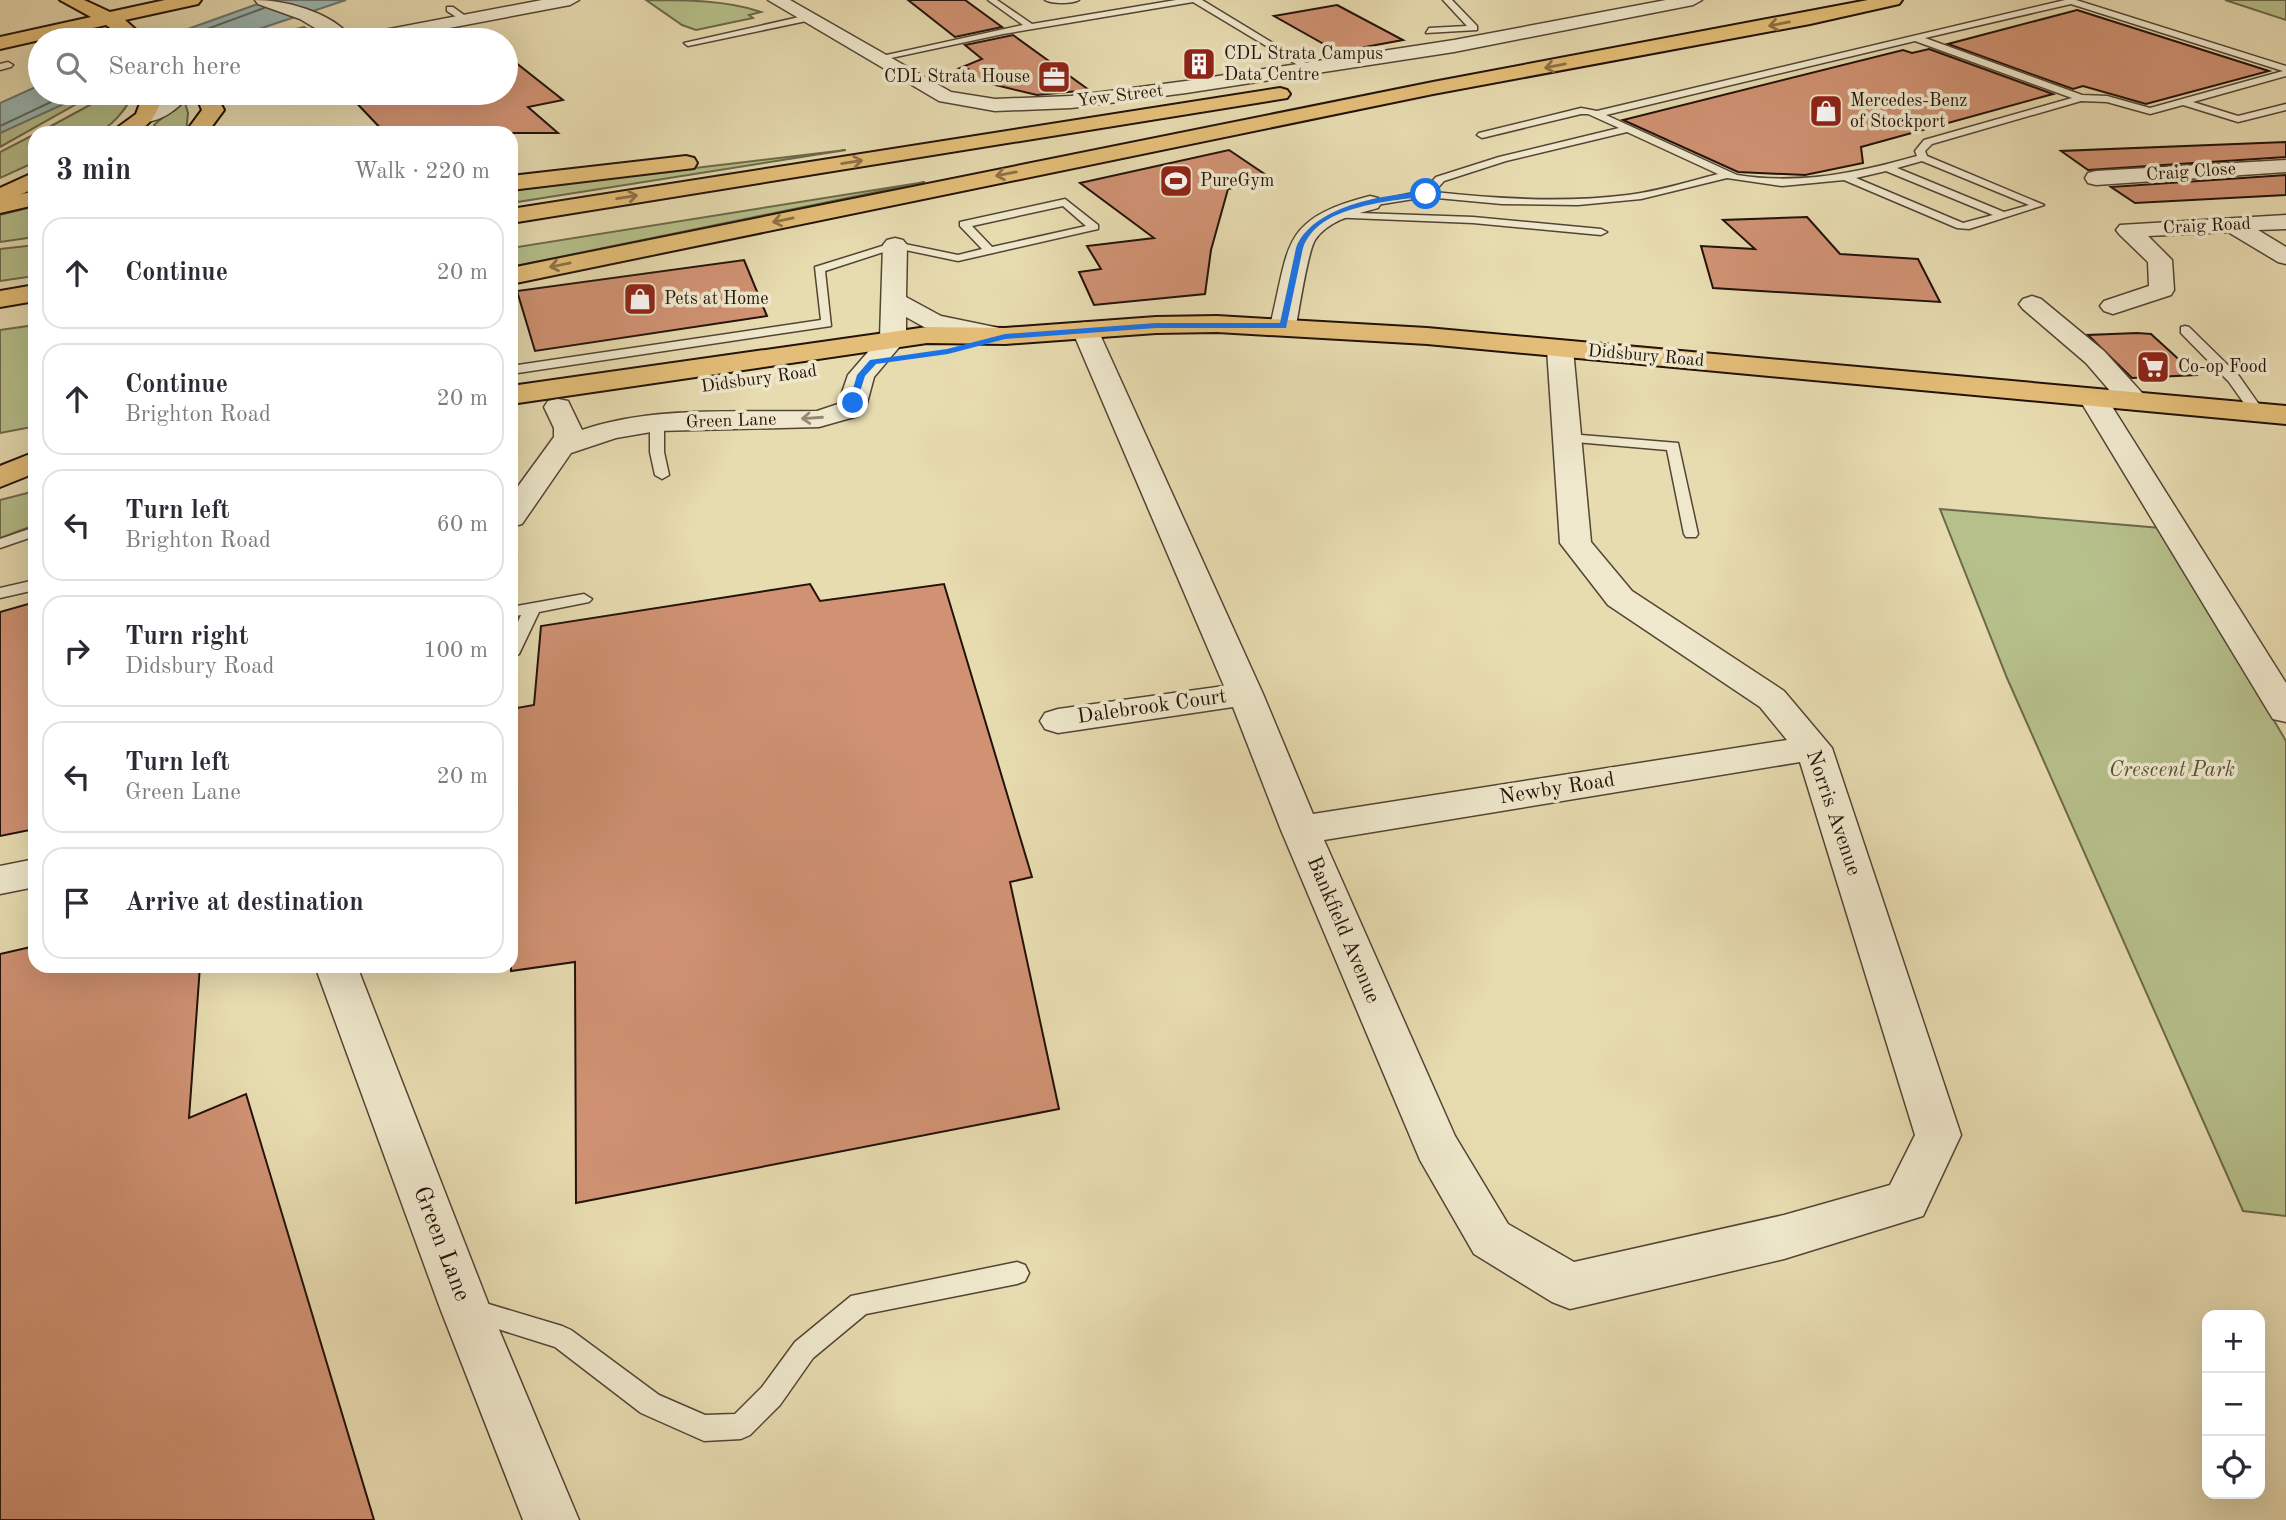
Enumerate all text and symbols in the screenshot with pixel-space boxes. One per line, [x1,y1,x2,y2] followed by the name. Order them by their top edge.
[1768,18,1791,32] one-way arrow
[28,28,518,105] search box
[1180,45,1218,83] building icon: CDL Strata Campus Data Centre
[1224,45,1383,84] place label: CDL Strata Campus Data Centre
[52,48,90,86] icon: search
[108,54,241,80] text: Search here
[1035,58,1073,96] office icon: CDL Strata House
[1544,60,1567,73] one-way arrow
[884,68,1030,86] place label: CDL Strata House
[1076,82,1164,110] street label: Yew Street
[1807,92,1845,130] shop icon: Mercedes-Benz of Stockport
[1850,92,1967,131] place label: Mercedes-Benz of Stockport
[840,155,862,168] one-way arrow
[56,156,131,186] text: 3 min
[354,160,490,183] text: Walk · 220 m
[2146,160,2236,184] street label: Craig Close
[1157,162,1195,200] sports icon: PureGym
[995,168,1018,182] one-way arrow
[1200,172,1274,190] place label: PureGym
[1410,178,1441,209] route start
[615,190,638,203] one-way arrow
[772,213,795,227] one-way arrow
[2163,215,2251,237] street label: Craig Road
[58,254,96,292] icon: ahead
[549,259,572,273] one-way arrow
[125,260,228,286] text: Continue
[437,261,488,284] text: 20 m
[621,280,659,318] shop icon: Pets at Home
[664,290,769,308] place label: Pets at Home
[1587,342,1705,370] street label: Didsbury Road
[2134,348,2172,386] supermarket icon: Co-op Food
[2178,358,2267,376] place label: Co-op Food
[700,362,818,396] street label: Didsbury Road
[125,372,228,398] text: Continue
[58,380,96,418] icon: ahead
[437,387,488,410] text: 20 m
[837,387,868,418] route end
[125,403,271,426] text: Brighton Road
[685,410,777,432] street label: Green Lane
[801,412,824,425] one-way arrow
[125,498,230,524] text: Turn left
[58,506,96,544] icon: left
[437,513,488,536] text: 60 m
[125,529,271,552] text: Brighton Road
[125,624,248,650] text: Turn right
[58,632,96,670] icon: right
[423,639,488,662] text: 100 m
[125,655,275,678] text: Didsbury Road
[1076,686,1228,728] street label: Dalebrook Court
[1802,748,1864,878] street label: Norris Avenue
[125,750,230,776] text: Turn left
[58,758,96,796] icon: left
[2109,760,2235,781] park label: Crescent Park
[437,765,488,788] text: 20 m
[1498,769,1616,808] street label: Newby Road
[125,781,241,804] text: Green Lane
[1303,854,1383,1006] street label: Bankfield Avenue
[58,884,96,922] icon: arrive
[125,890,364,916] text: Arrive at destination
[408,1183,474,1305] street label: Green Lane
[2202,1310,2265,1499] map controls
[2202,1310,2265,1373] button: +
[2202,1373,2265,1436] button: −
[2202,1436,2265,1499] button: locate

